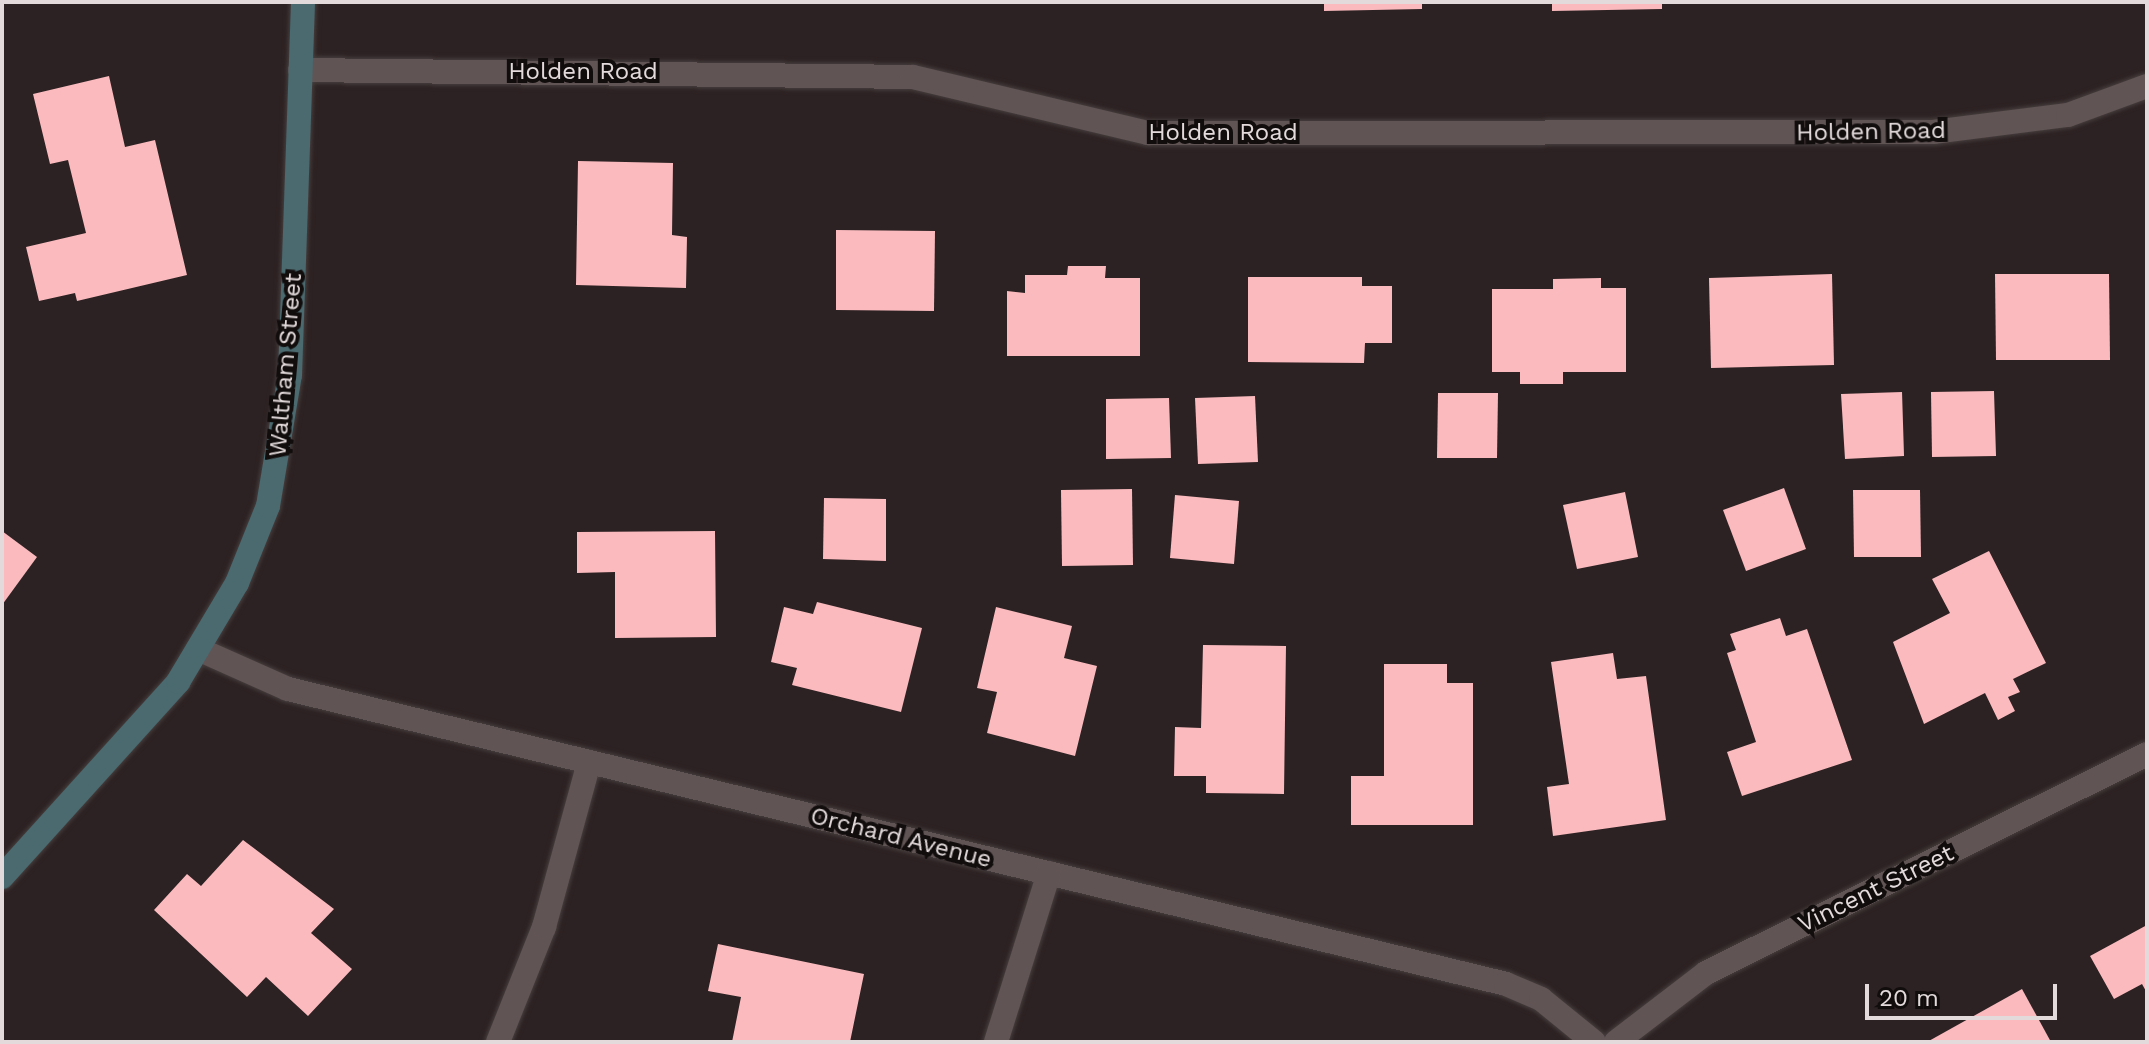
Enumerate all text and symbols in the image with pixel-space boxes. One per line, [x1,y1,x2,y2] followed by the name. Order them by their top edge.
[508,58,658,86] street label: Holden Road
[1796,116,1946,148] street label: Holden Road
[1148,119,1298,147] street label: Holden Road
[264,272,308,458] street label: Waltham Street
[807,801,995,875] street label: Orchard Avenue
[1794,839,1958,939] street label: Vincent Street
[1869,968,2061,1018] scale bar
[1879,984,1939,1012] text: 20 m

